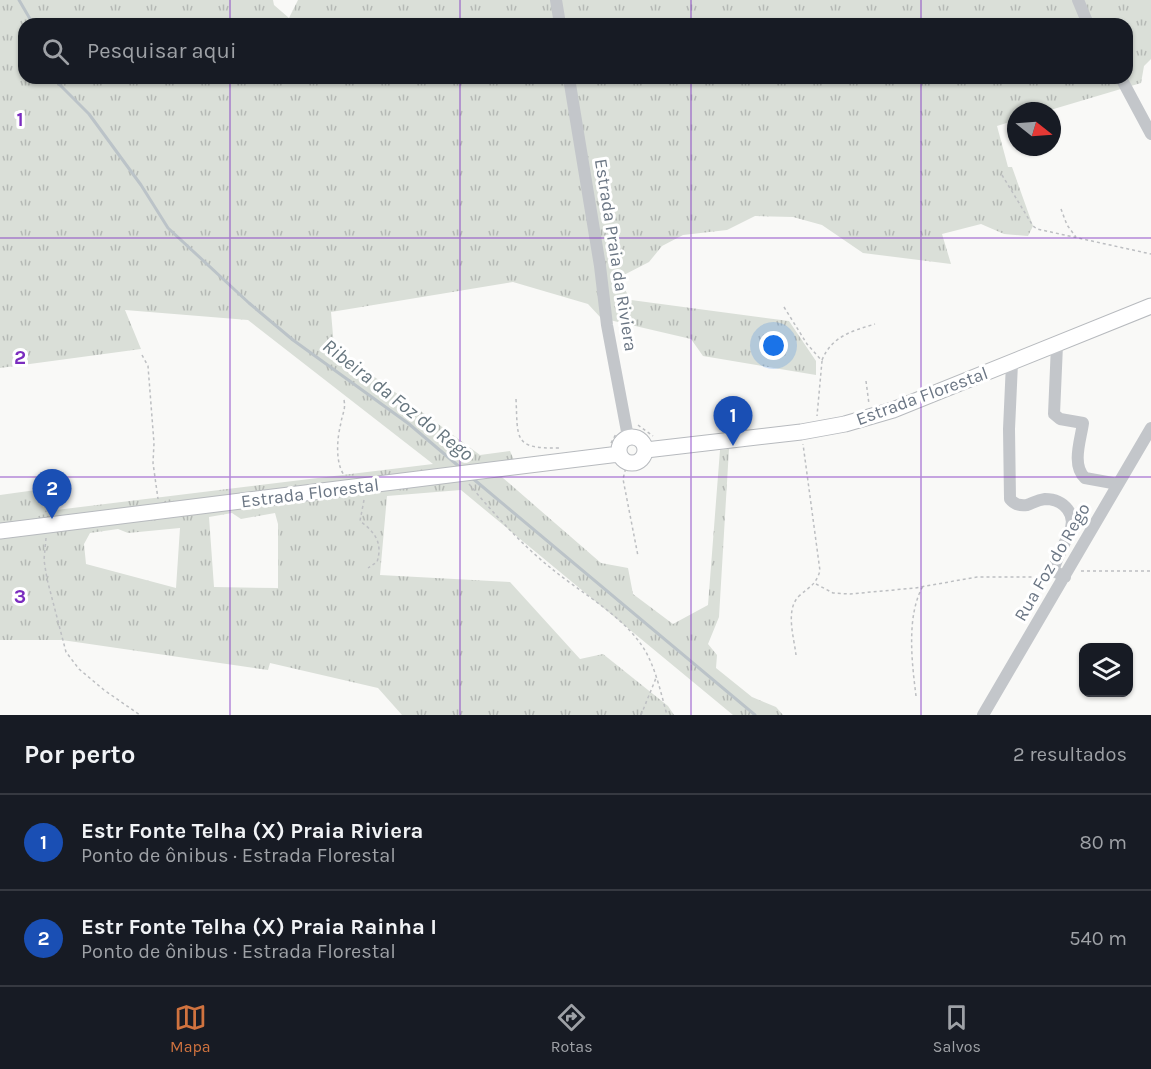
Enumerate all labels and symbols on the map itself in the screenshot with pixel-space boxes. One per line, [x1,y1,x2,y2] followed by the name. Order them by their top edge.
[1007,102,1061,156] north arrow
[16,108,24,131] text: 1
[590,157,642,353] street label: Estrada Praia da Riviera
[759,331,788,360] your location
[318,334,478,466] water label: Ribeira da Foz do Rego
[14,346,26,369] text: 2
[853,362,991,430] street label: Estrada Florestal
[714,396,752,446] pin: 1
[32,470,72,519] pin: 2
[240,474,380,512] street label: Estrada Florestal
[1009,499,1095,625] street label: Rua Foz do Rego
[14,585,26,608] text: 3

